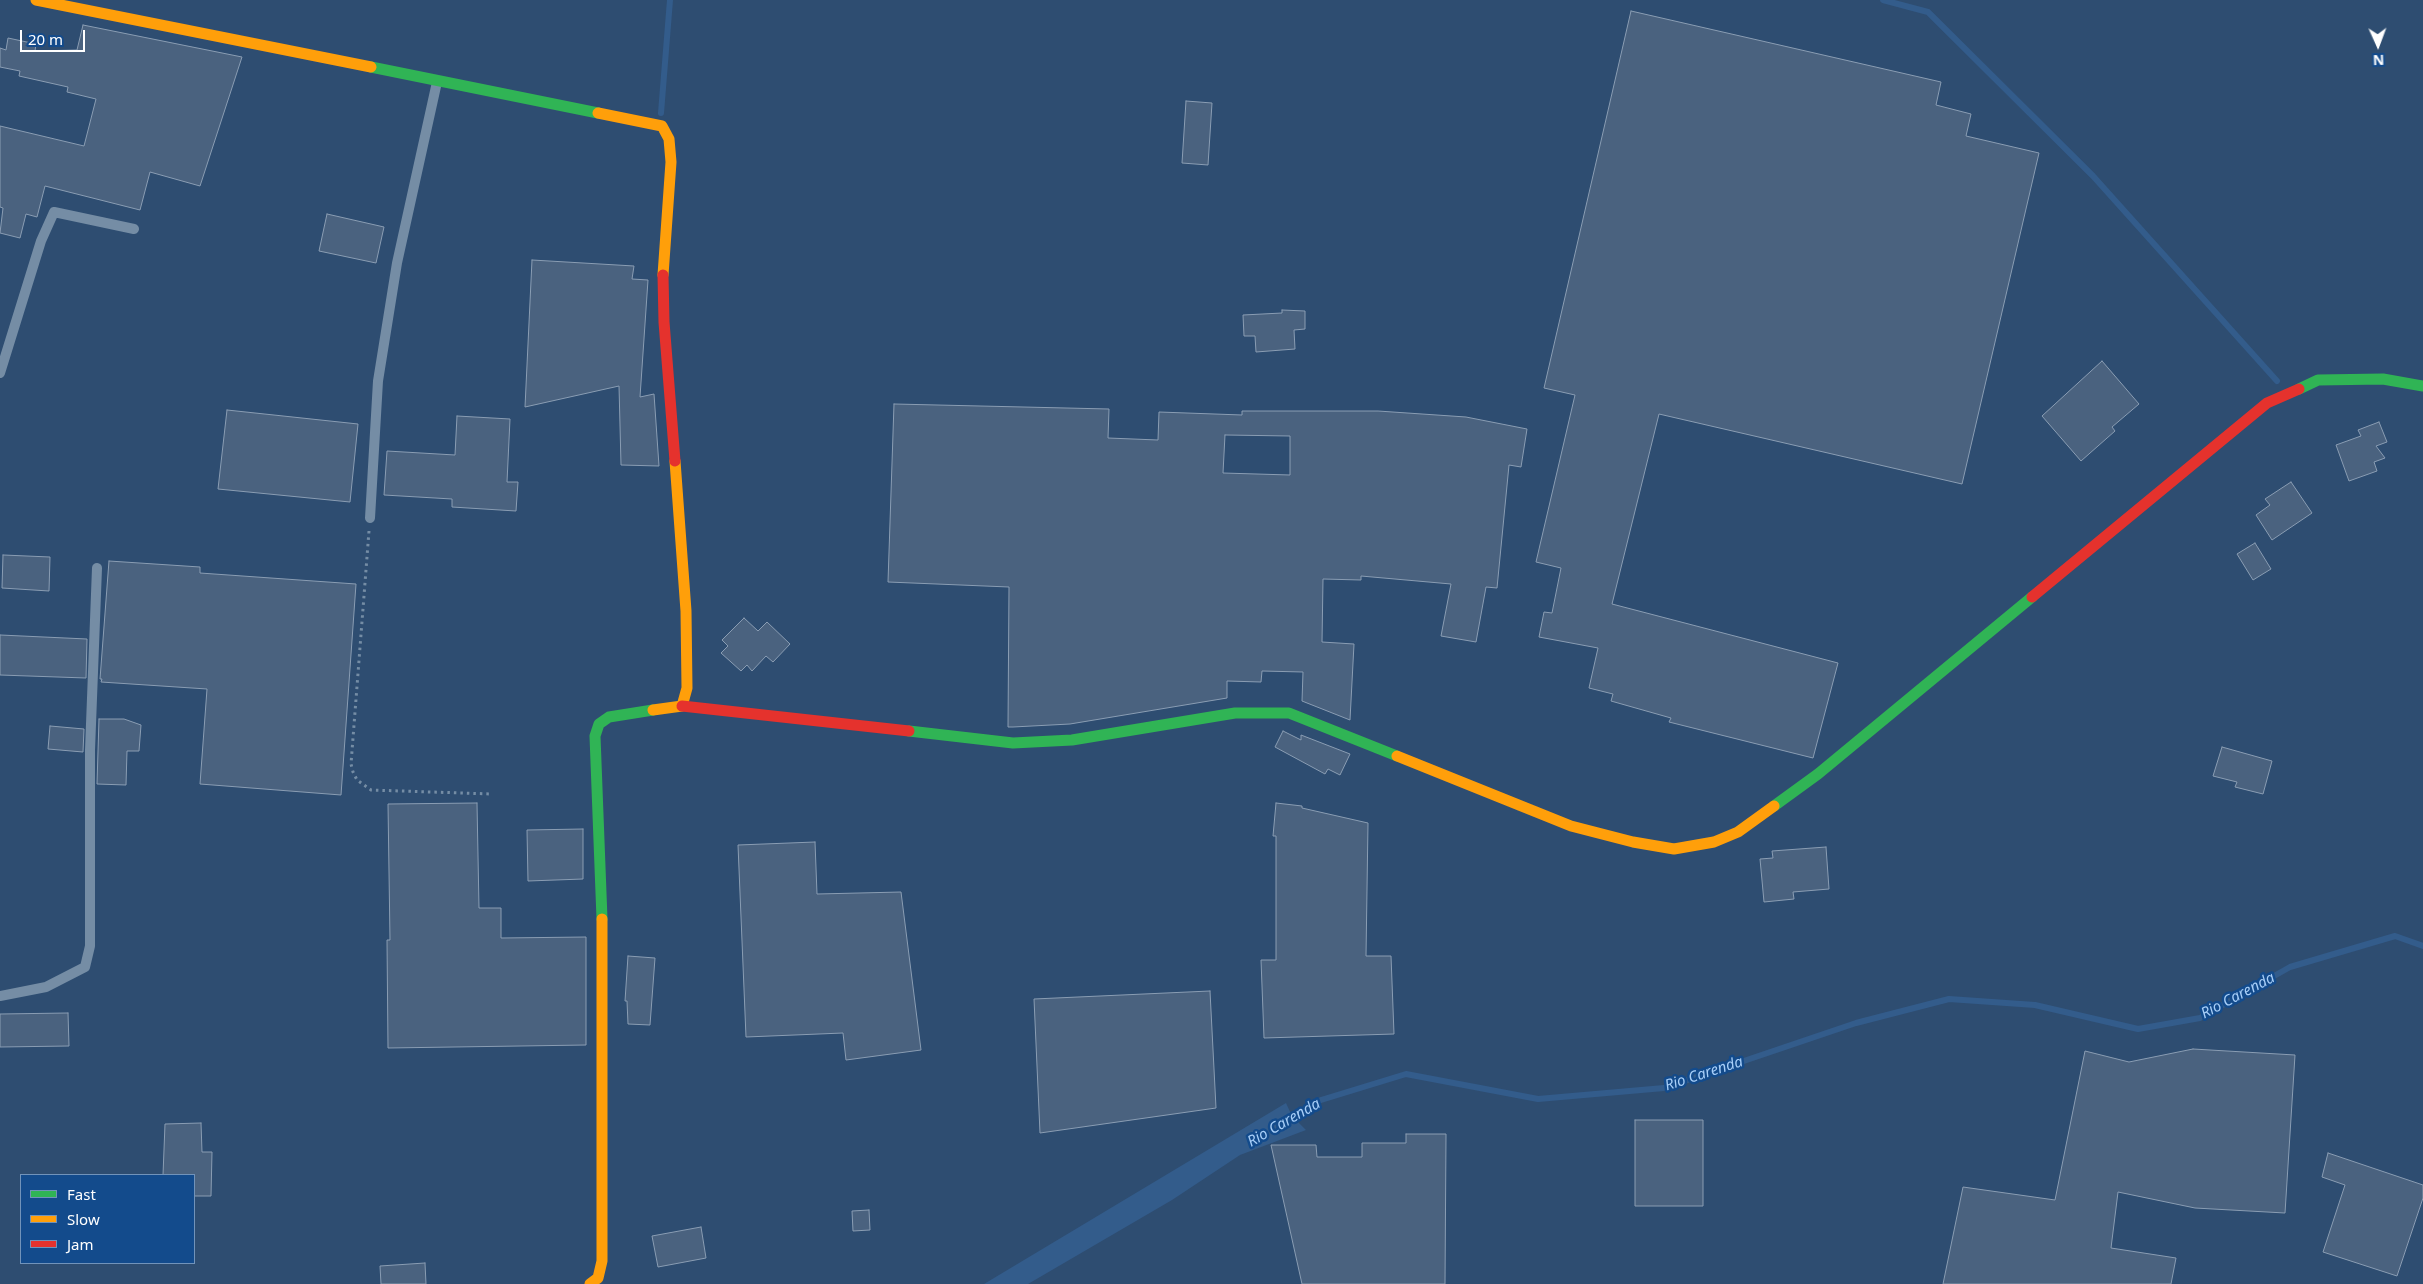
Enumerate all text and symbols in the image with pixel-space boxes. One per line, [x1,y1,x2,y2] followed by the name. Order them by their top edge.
[22,20,88,52] scale bar
[2353,20,2403,70] north arrow
[28,29,63,49] text: 20 m
[2373,51,2385,70] text: N
[2198,969,2278,1023] water label: Rio Carenda
[1663,1053,1745,1095] water label: Rio Carenda
[1244,1095,1324,1151] water label: Rio Carenda
[20,1174,195,1264] legend
[67,1184,96,1204] text: Fast
[67,1209,100,1229] text: Slow
[67,1234,94,1254] text: Jam

